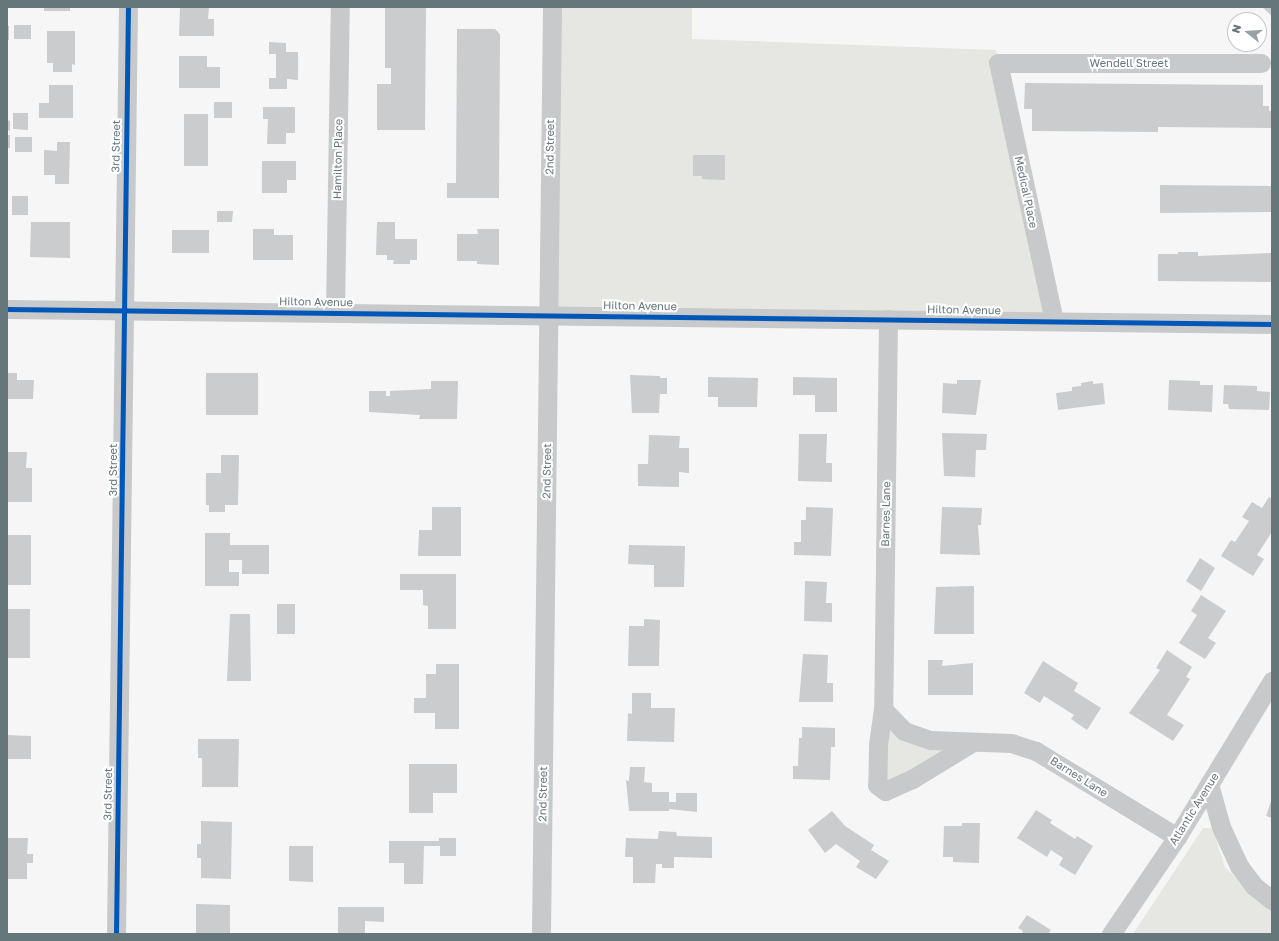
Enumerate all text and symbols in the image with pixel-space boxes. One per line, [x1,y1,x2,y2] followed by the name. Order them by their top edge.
[1227,12,1267,52] north arrow
[1229,23,1243,35] text: N
[1090,56,1168,70] street label: Wendell Street
[331,119,345,199] street label: Hamilton Place
[543,119,557,175] street label: 2nd Street
[109,120,123,172] street label: 3rd Street
[1012,155,1040,229] street label: Medical Place
[279,295,353,309] street label: Hilton Avenue
[603,299,677,313] street label: Hilton Avenue
[927,303,1001,317] street label: Hilton Avenue
[540,443,554,499] street label: 2nd Street
[106,444,120,496] street label: 3rd Street
[879,481,893,547] street label: Barnes Lane
[1048,754,1110,800] street label: Barnes Lane
[536,766,550,822] street label: 2nd Street
[101,768,115,820] street label: 3rd Street
[1167,770,1221,848] street label: Atlantic Avenue

